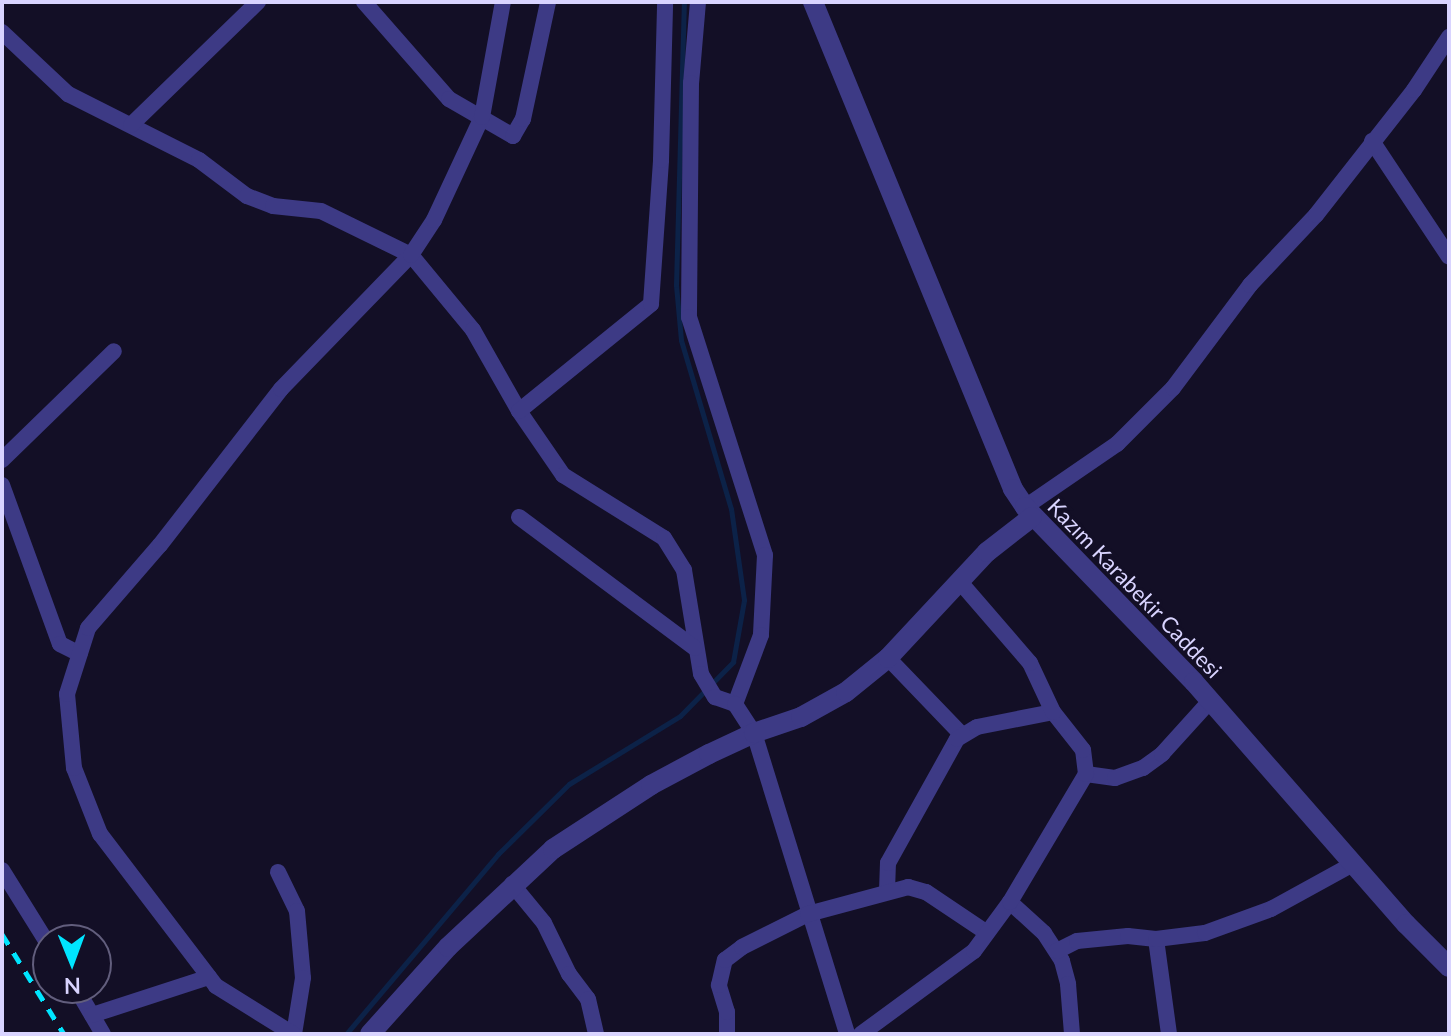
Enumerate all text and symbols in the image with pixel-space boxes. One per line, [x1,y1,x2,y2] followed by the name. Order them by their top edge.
[1042,493,1228,683] street label: Kazım Karabekir Caddesi
[32,924,112,1004] north arrow
[64,973,81,1000] text: N

